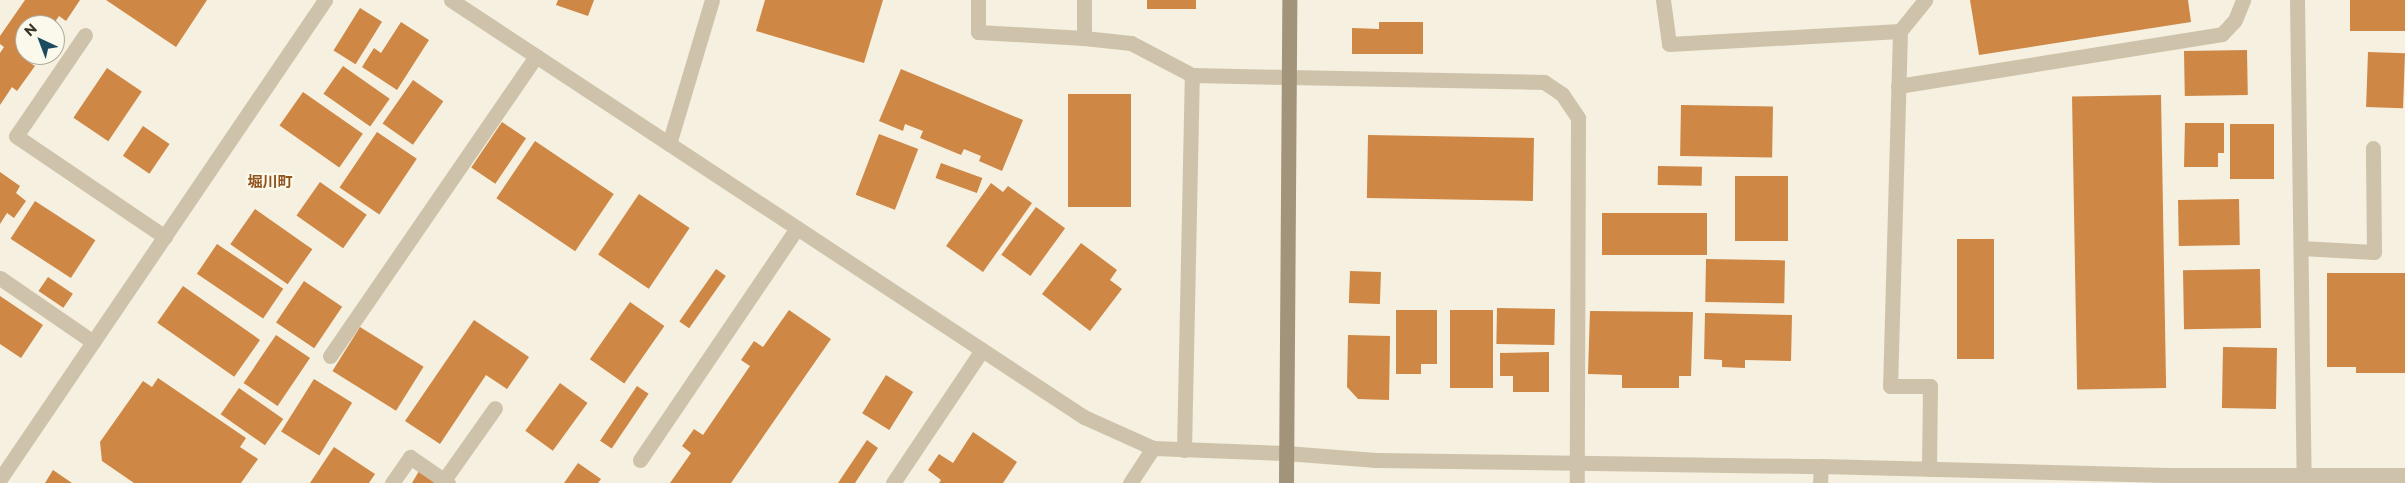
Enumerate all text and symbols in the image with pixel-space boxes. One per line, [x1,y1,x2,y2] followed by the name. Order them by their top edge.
[15,15,65,65] north arrow
[20,19,41,40] text: N
[248,173,292,191] district label: 堀川町

